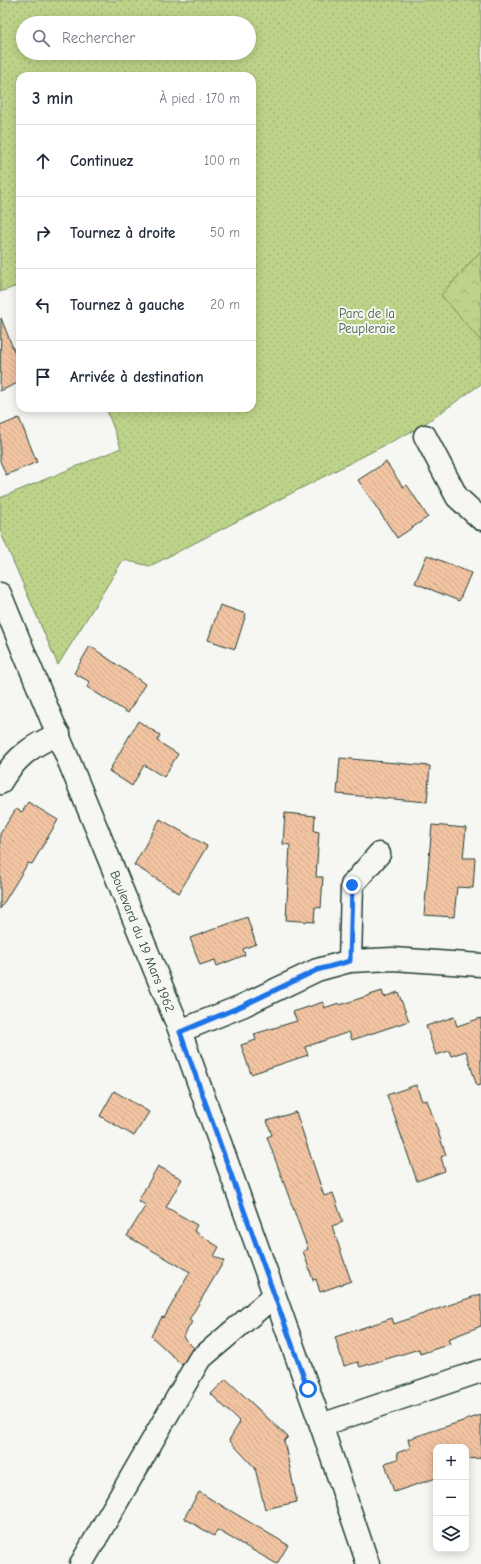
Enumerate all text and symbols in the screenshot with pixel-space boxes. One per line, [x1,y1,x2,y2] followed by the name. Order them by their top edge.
[16,16,256,60] search box
[30,27,52,49] icon: search
[62,29,135,47] text: Rechercher
[32,89,73,108] text: 3 min
[160,91,240,106] text: À pied · 170 m
[32,150,54,172] icon: ahead
[70,152,133,170] text: Continuez
[204,153,240,168] text: 100 m
[32,222,54,244] icon: right
[70,224,175,242] text: Tournez à droite
[210,225,240,240] text: 50 m
[32,294,54,316] icon: left
[70,296,184,314] text: Tournez à gauche
[210,297,240,312] text: 20 m
[338,306,396,336] park label: Parc de la Peupleraie
[32,366,54,388] icon: arrive
[70,368,204,386] text: Arrivée à destination
[107,868,178,1014] street label: Boulevard du 19 Mars 1962
[343,876,361,894] route end
[299,1380,317,1398] route start
[433,1444,469,1552] map controls
[433,1444,469,1480] button: +
[433,1480,469,1516] button: −
[433,1516,469,1552] button: layers

